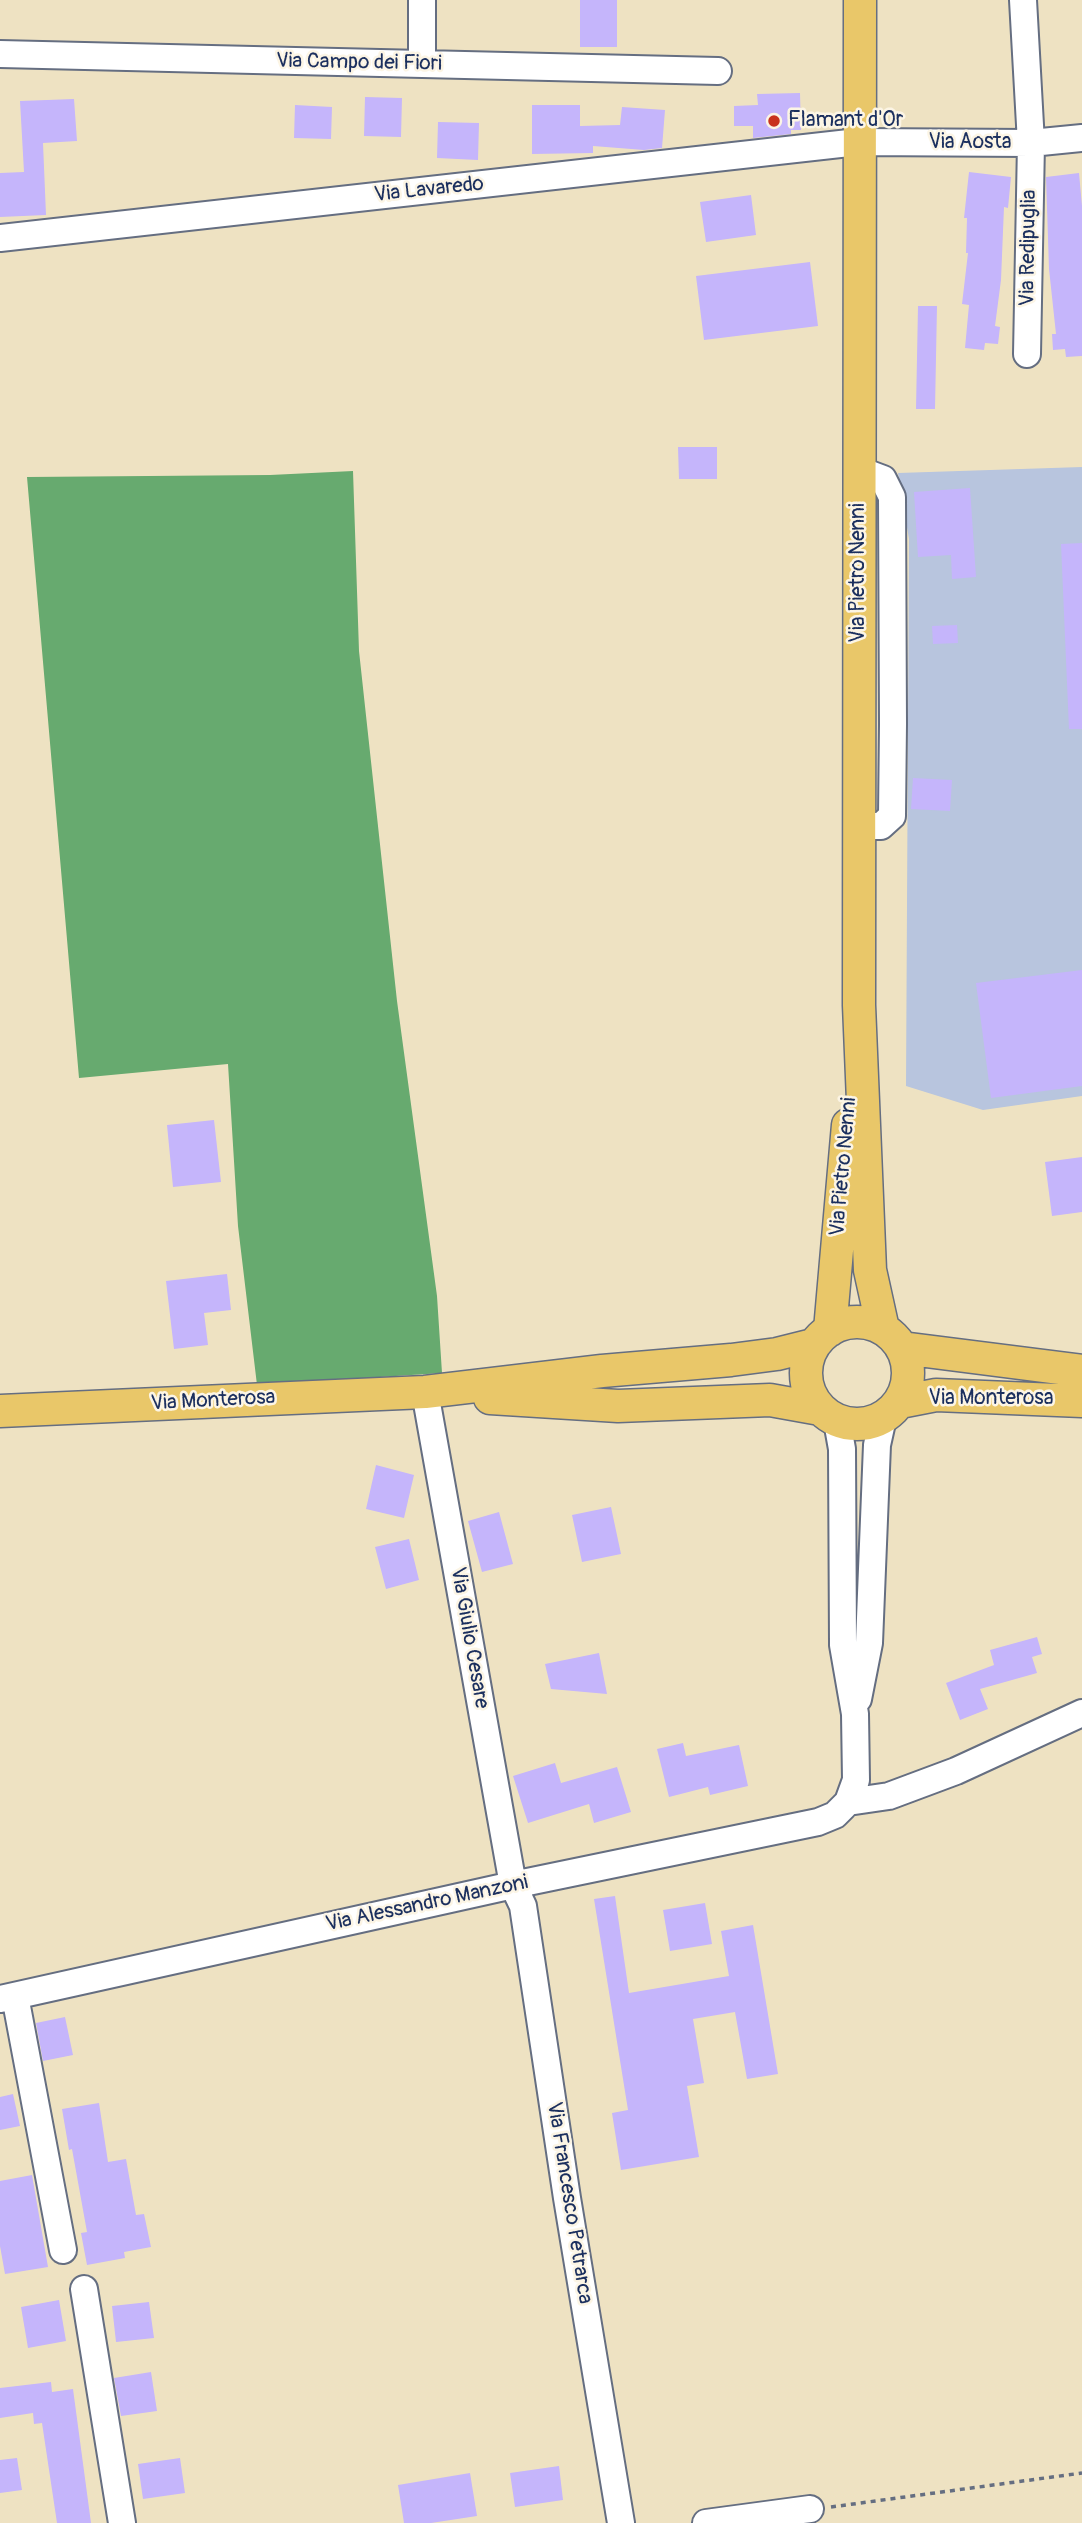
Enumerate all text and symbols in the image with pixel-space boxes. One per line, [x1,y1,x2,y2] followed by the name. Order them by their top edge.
[276,49,442,77] street label: Via Campo dei Fiori
[788,108,903,134] place label: Flamant d'Or
[766,113,782,129] marker: Flamant d'Or
[928,130,1012,156] street label: Via Aosta
[373,172,485,208] street label: Via Lavaredo
[1015,189,1043,307] street label: Via Redipuglia
[846,503,872,643] street label: Via Pietro Nenni
[825,1096,863,1238] street label: Via Pietro Nenni
[150,1385,276,1417] street label: Via Monterosa
[929,1386,1053,1412] street label: Via Monterosa
[444,1565,494,1711] street label: Via Giulio Cesare
[323,1870,531,1938] street label: Via Alessandro Manzoni
[541,2100,597,2306] street label: Via Francesco Petrarca

